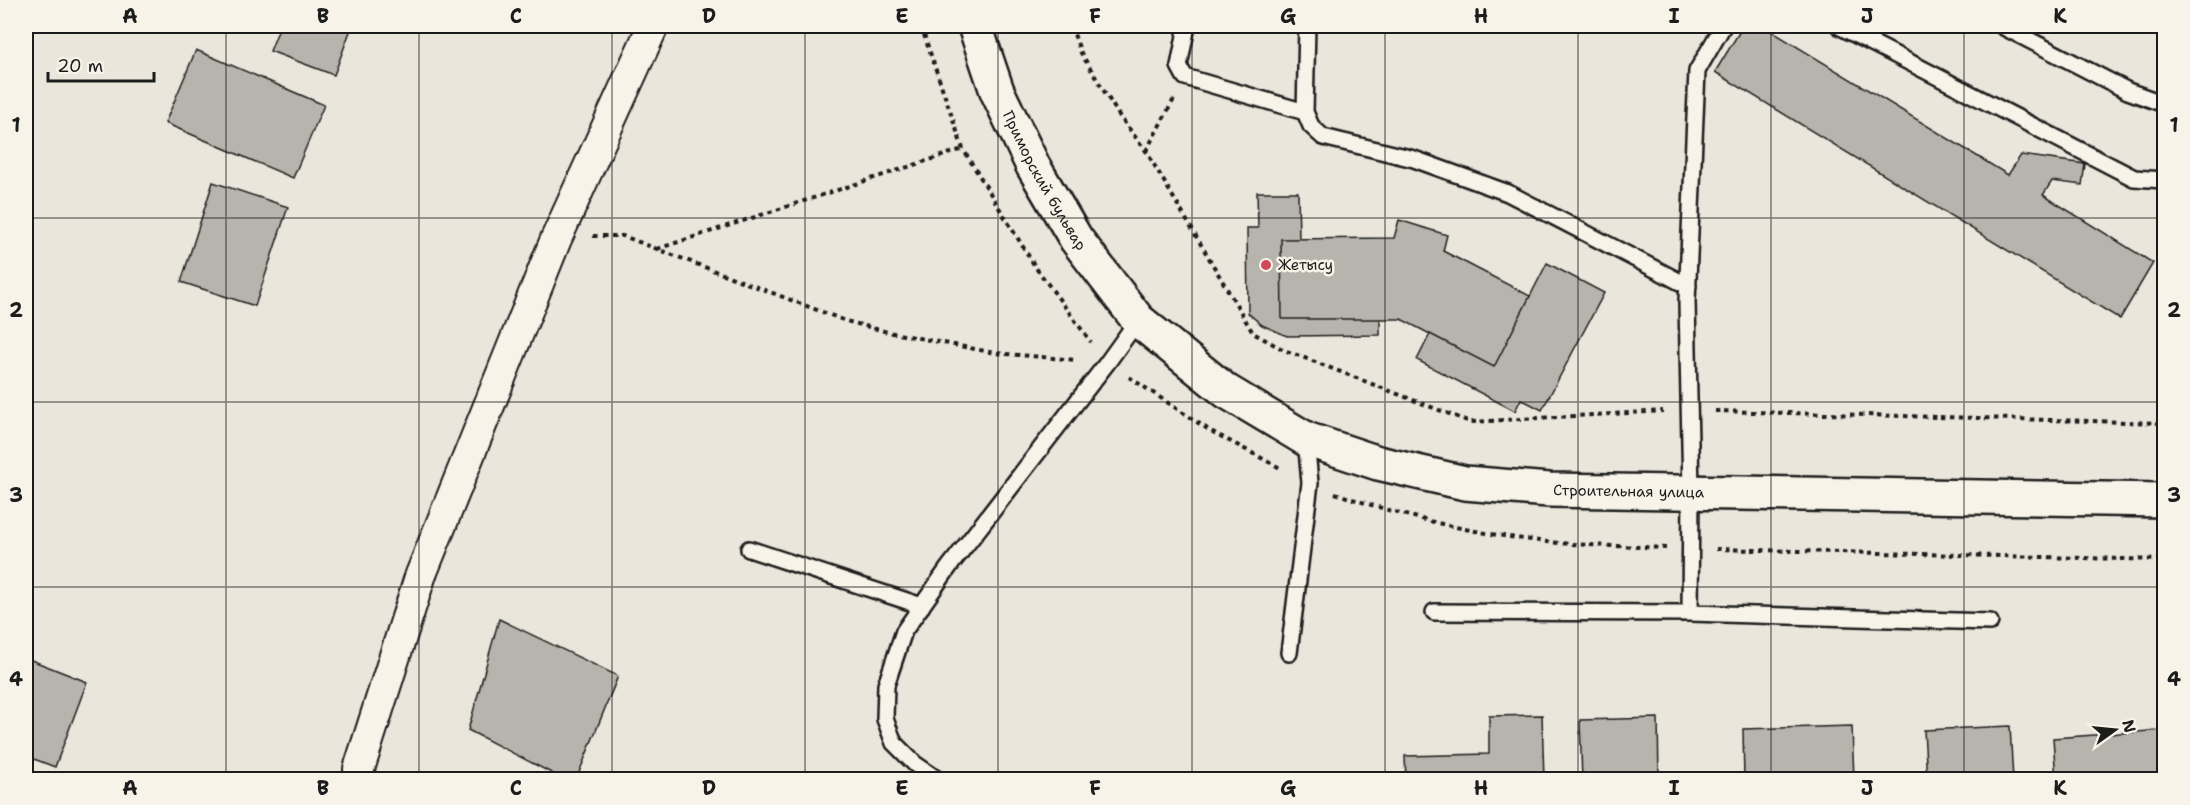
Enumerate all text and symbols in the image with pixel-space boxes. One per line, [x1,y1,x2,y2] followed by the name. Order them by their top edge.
[122,3,138,29] text: A
[317,3,329,29] text: B
[510,3,522,29] text: C
[702,3,716,29] text: D
[895,3,909,29] text: E
[1089,3,1101,29] text: F
[1280,3,1296,29] text: G
[1474,3,1488,29] text: H
[1668,3,1680,29] text: I
[1861,3,1874,29] text: J
[2053,3,2067,29] text: K
[48,45,154,83] scale bar
[57,54,103,78] text: 20 m
[998,107,1091,254] street label: Приморский бульвар
[11,112,21,138] text: 1
[2169,112,2179,138] text: 1
[1278,255,1333,275] place label: Жетысу
[1259,258,1273,272] marker: Жетысу
[9,297,23,323] text: 2
[2167,297,2181,323] text: 2
[1553,480,1705,503] street label: Строительная улица
[9,482,23,508] text: 3
[2167,482,2181,508] text: 3
[9,666,23,692] text: 4
[2167,666,2181,692] text: 4
[2085,700,2145,760] north arrow
[2117,717,2141,735] text: N
[122,775,138,801] text: A
[317,775,329,801] text: B
[510,775,522,801] text: C
[702,775,716,801] text: D
[895,775,909,801] text: E
[1089,775,1101,801] text: F
[1280,775,1296,801] text: G
[1474,775,1488,801] text: H
[1668,775,1680,801] text: I
[1861,775,1874,801] text: J
[2053,775,2067,801] text: K

